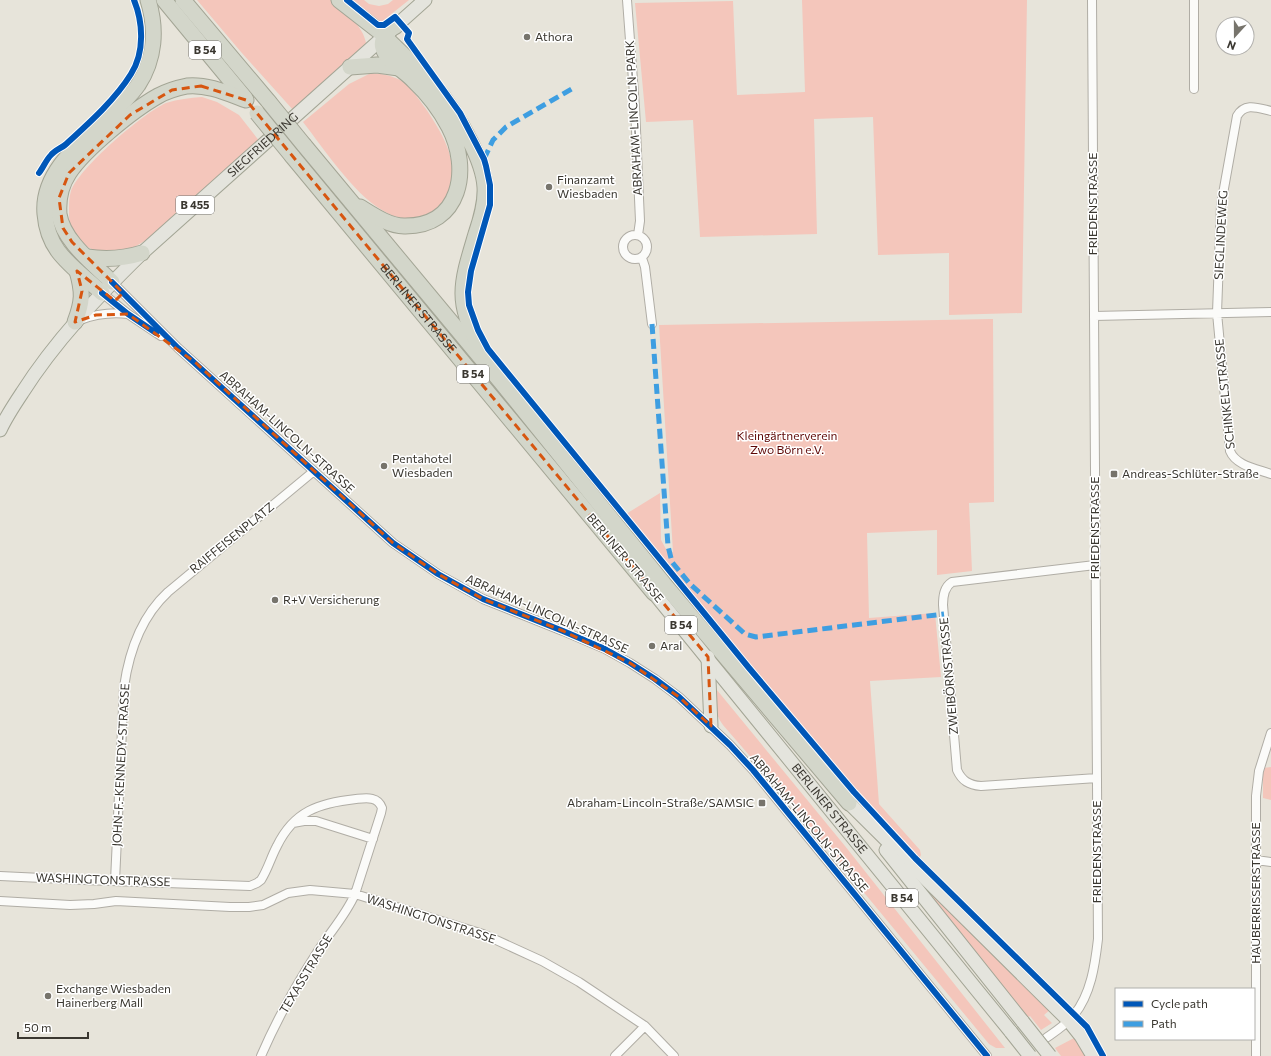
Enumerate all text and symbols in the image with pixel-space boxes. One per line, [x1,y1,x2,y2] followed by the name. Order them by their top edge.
[1215,16,1255,56] north arrow
[535,29,573,43] place label: Athora
[522,32,532,42] marker: Athora
[1225,38,1237,53] text: N
[622,40,644,196] street label: ABRAHAM-LINCOLN-PARK
[189,41,221,59] road number: B 54
[224,109,300,179] street label: SIEGFRIEDRING
[1085,153,1099,255] street label: FRIEDENSTRASSE
[557,172,618,200] place label: Finanzamt Wiesbaden
[544,182,554,192] marker: Finanzamt Wiesbaden
[1211,190,1229,280] street label: SIEGLINDEWEG
[176,196,214,214] road number: B 455
[378,260,460,355] street label: BERLINER STRASSE
[1211,338,1237,450] street label: SCHINKELSTRASSE
[457,365,489,383] road number: B 54
[217,367,358,496] street label: ABRAHAM-LINCOLN-STRASSE
[737,428,837,456] park label: Kleingärtnerverein Zwo Börn e.V.
[392,451,453,479] place label: Pentahotel Wiesbaden
[379,461,389,471] marker: Pentahotel Wiesbaden
[1122,466,1259,480] place label: Andreas-Schlüter-Straße
[1109,469,1119,479] marker: Andreas-Schlüter-Straße
[1087,477,1101,579] street label: FRIEDENSTRASSE
[186,499,276,576] street label: RAIFFEISENPLATZ
[584,510,667,605] street label: BERLINER STRASSE
[464,571,631,655] street label: ABRAHAM-LINCOLN-STRASSE
[283,592,380,606] place label: R+V Versicherung
[270,595,280,605] marker: R+V Versicherung
[665,616,697,634] road number: B 54
[936,617,960,735] street label: ZWEIBÖRNSTRASSE
[660,638,682,652] place label: Aral
[647,641,657,651] marker: Aral
[109,683,132,847] street label: JOHN-F.-KENNEDY-STRASSE
[748,750,872,894] street label: ABRAHAM-LINCOLN-STRASSE
[789,760,871,856] street label: BERLINER STRASSE
[567,795,754,809] place label: Abraham-Lincoln-Straße/SAMSIC
[757,798,767,808] marker: Abraham-Lincoln-Straße/SAMSIC
[1089,801,1103,903] street label: FRIEDENSTRASSE
[1248,822,1262,964] street label: HAUBERRISSERSTRASSE
[35,870,171,888] street label: WASHINGTONSTRASSE
[886,889,918,907] road number: B 54
[365,891,498,946] street label: WASHINGTONSTRASSE
[276,931,334,1016] street label: TEXASSTRASSE
[56,981,171,1009] place label: Exchange Wiesbaden Hainerberg Mall
[1115,988,1255,1040] legend
[43,991,53,1001] marker: Exchange Wiesbaden Hainerberg Mall
[1151,996,1208,1010] text: Cycle path
[18,1014,88,1040] scale bar
[1151,1016,1177,1030] text: Path
[24,1020,52,1034] text: 50 m

